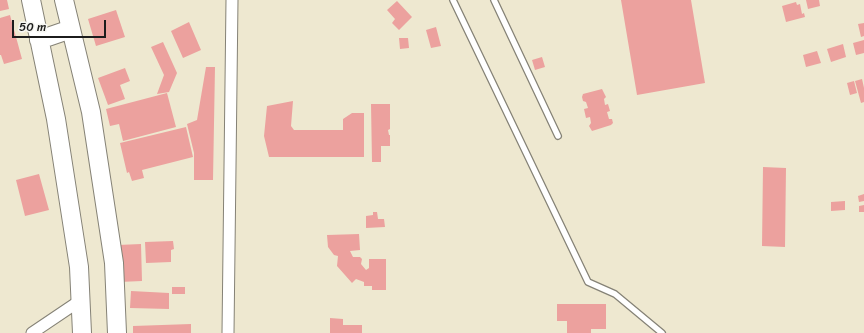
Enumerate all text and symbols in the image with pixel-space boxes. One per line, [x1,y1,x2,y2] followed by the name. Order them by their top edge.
[14,12,108,38] scale bar
[19,16,46,38] text: 50 m

